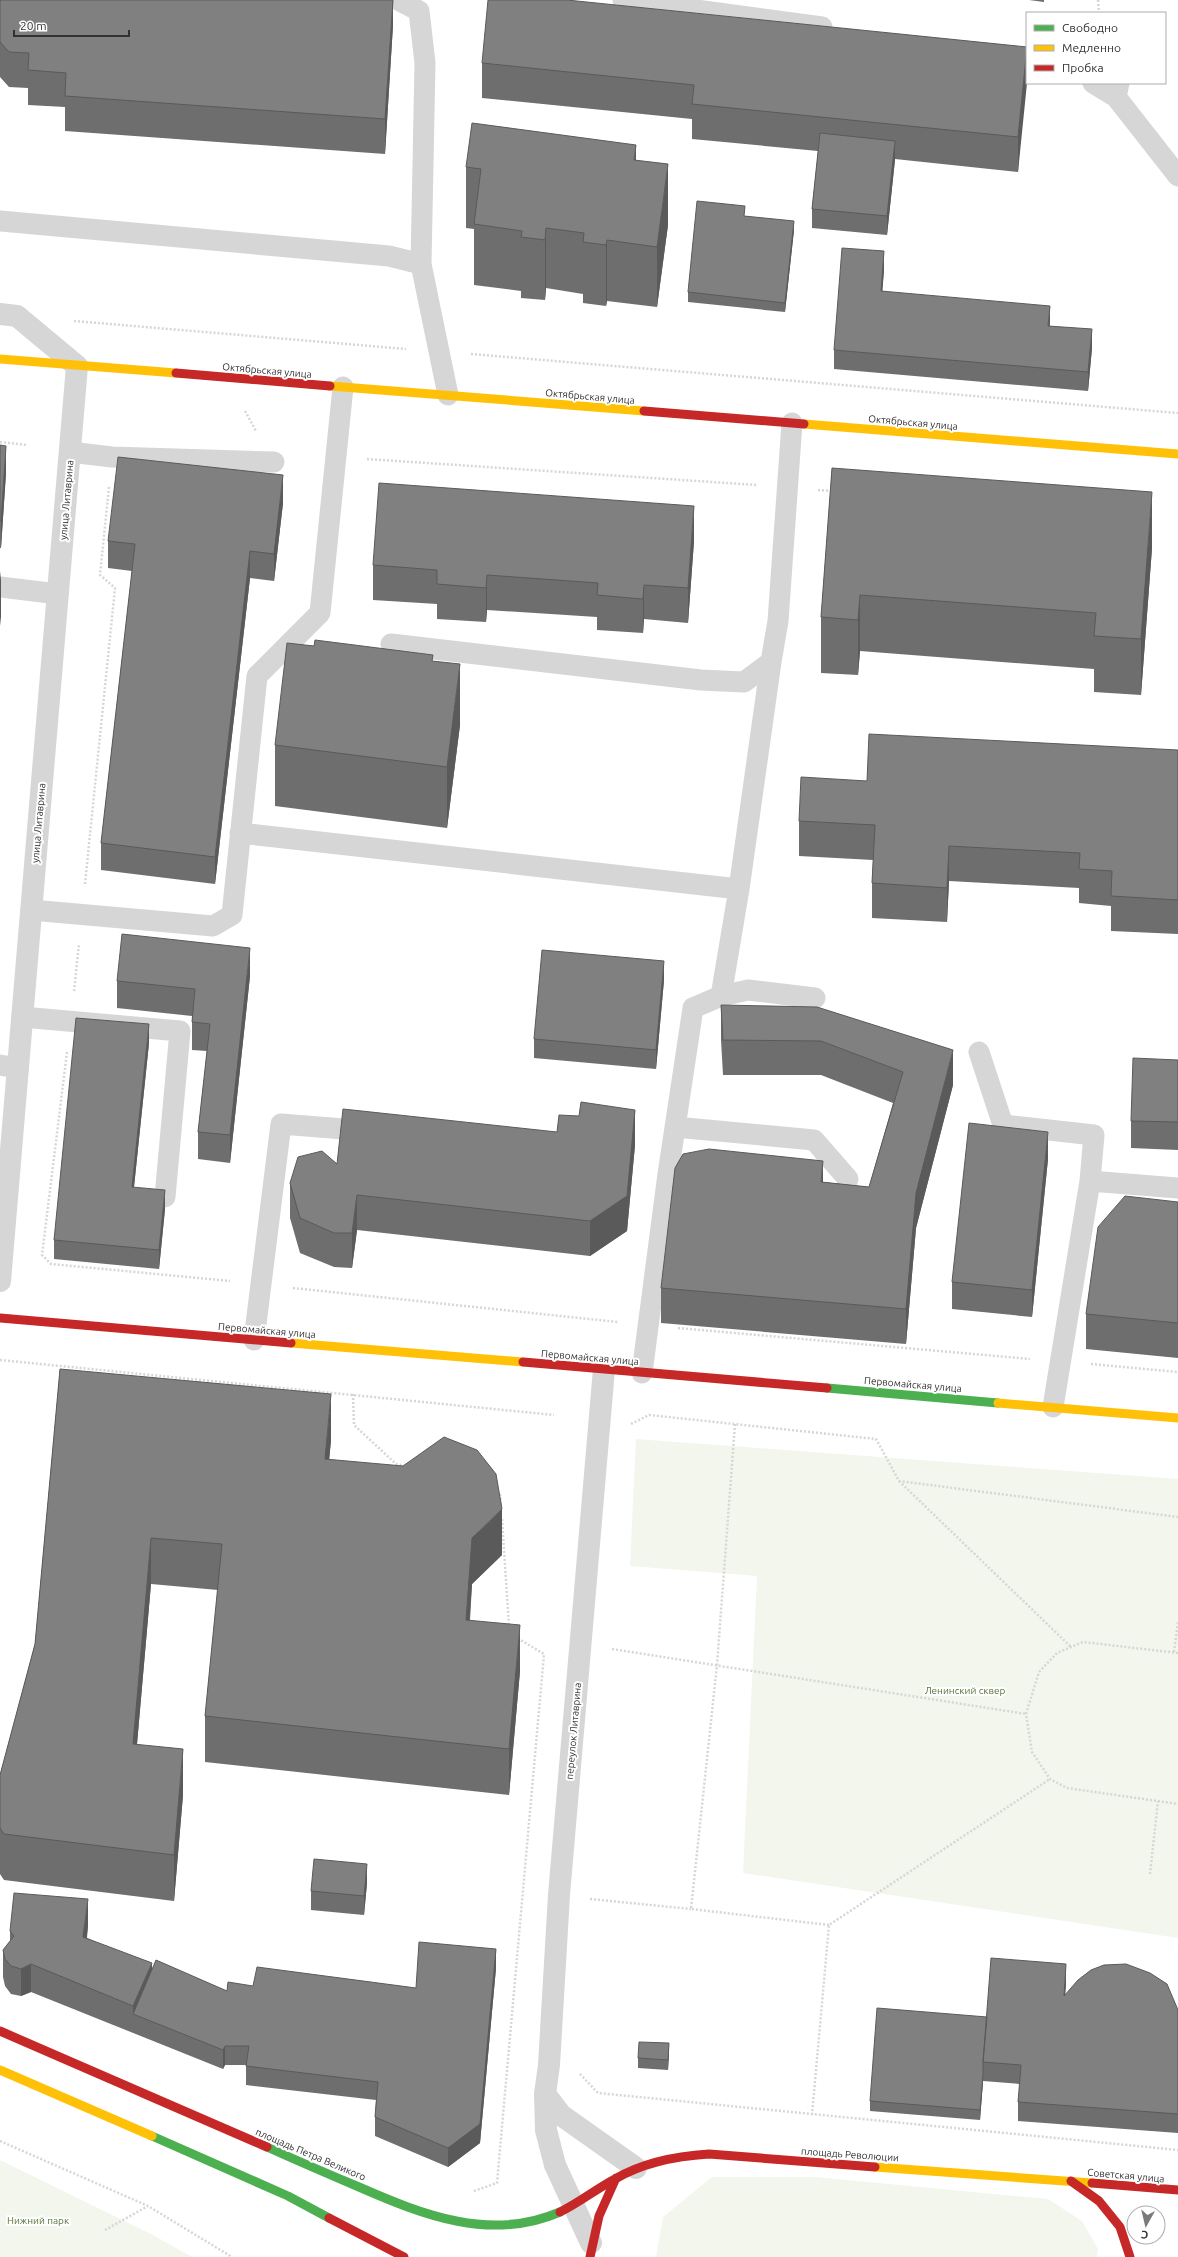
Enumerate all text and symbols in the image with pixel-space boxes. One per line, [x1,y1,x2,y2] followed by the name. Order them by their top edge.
[14,12,129,38] scale bar
[1026,12,1166,84] legend
[20,19,47,32] text: 20 m
[1062,21,1118,34] text: Свободно
[1062,41,1121,54] text: Медленно
[1062,61,1104,74] text: Пробка
[222,361,312,380] street label: Октябрьская улица
[545,387,635,406] street label: Октябрьская улица
[868,413,958,432] street label: Октябрьская улица
[58,460,75,541] street label: улица Литаврина
[30,783,47,864] street label: улица Литаврина
[218,1321,316,1340] street label: Первомайская улица
[541,1348,639,1367] street label: Первомайская улица
[864,1375,962,1394] street label: Первомайская улица
[564,1682,583,1780] street label: переулок Литаврина
[925,1685,1005,1696] park label: Ленинский сквер
[254,2126,368,2183] street label: площадь Петра Великого
[801,2146,899,2163] street label: площадь Революции
[1087,2167,1165,2184] street label: Советская улица
[1126,2205,1166,2245] north arrow
[7,2215,69,2226] park label: Нижний парк
[1140,2228,1149,2241] text: С

